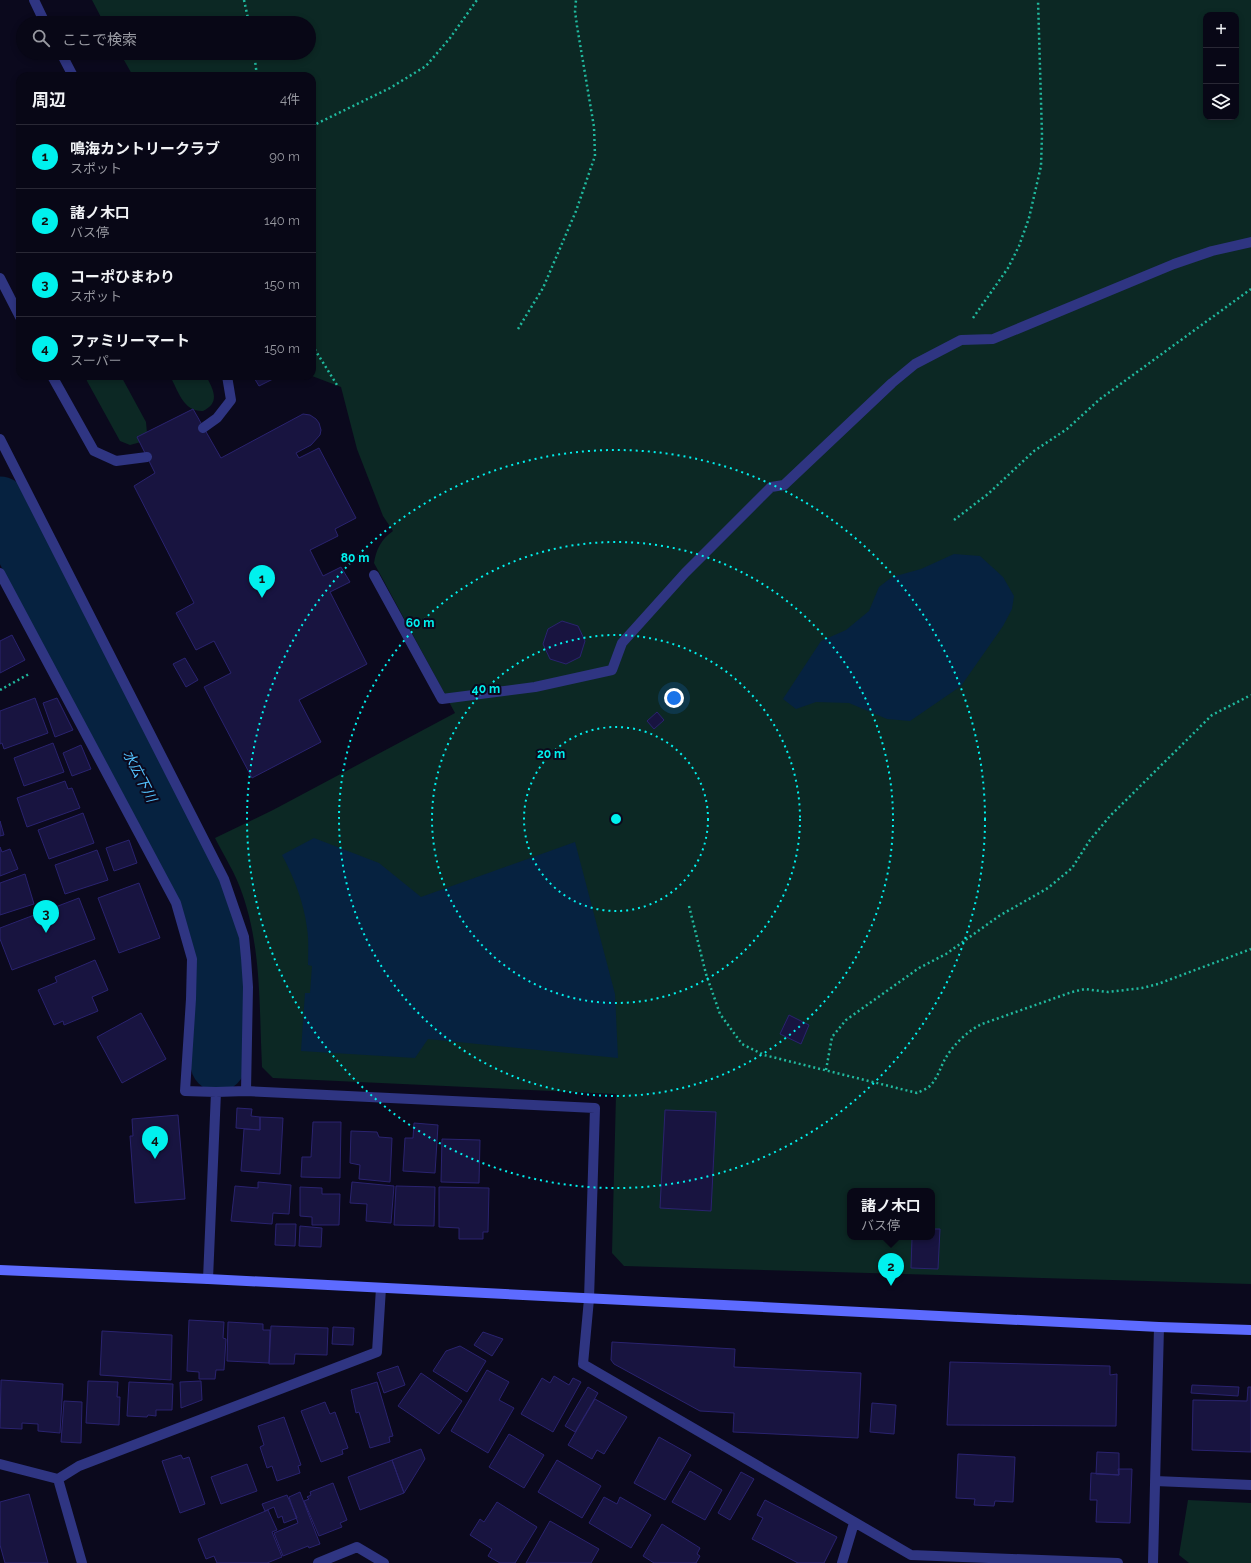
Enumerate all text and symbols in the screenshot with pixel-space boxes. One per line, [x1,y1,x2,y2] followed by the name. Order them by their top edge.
[1203,12,1239,120] map controls
[1203,12,1239,48] button: +
[16,16,316,60] search box
[30,27,52,49] icon: search
[62,31,137,49] text: ここで検索
[1203,48,1239,84] button: −
[1203,84,1239,120] button: layers
[32,90,66,110] text: 周辺
[280,92,300,107] text: 4件
[70,140,220,158] text: 鳴海カントリークラブ
[42,149,48,164] text: 1
[269,149,300,164] text: 90 m
[70,161,122,176] text: スポット
[70,204,130,222] text: 諸ノ木口
[41,213,49,228] text: 2
[264,213,300,228] text: 140 m
[70,225,109,240] text: バス停
[70,268,175,286] text: コーポひまわり
[41,277,49,292] text: 3
[264,277,300,292] text: 150 m
[70,289,122,304] text: スポット
[70,332,190,350] text: ファミリーマート
[41,341,49,356] text: 4
[264,341,300,356] text: 150 m
[70,353,122,368] text: スーパー
[341,551,369,565] text: 80 m
[249,565,275,598] pin: 1
[406,616,434,630] text: 60 m
[472,682,500,696] text: 40 m
[664,688,684,708] your location
[120,747,161,806] water label: 水広下川
[537,747,565,761] text: 20 m
[609,812,623,826] centre of rings
[33,900,59,933] pin: 3
[142,1126,168,1159] pin: 4
[847,1188,935,1240] popup
[861,1197,921,1215] text: 諸ノ木口
[861,1218,900,1233] text: バス停
[878,1253,904,1286] pin: 2

